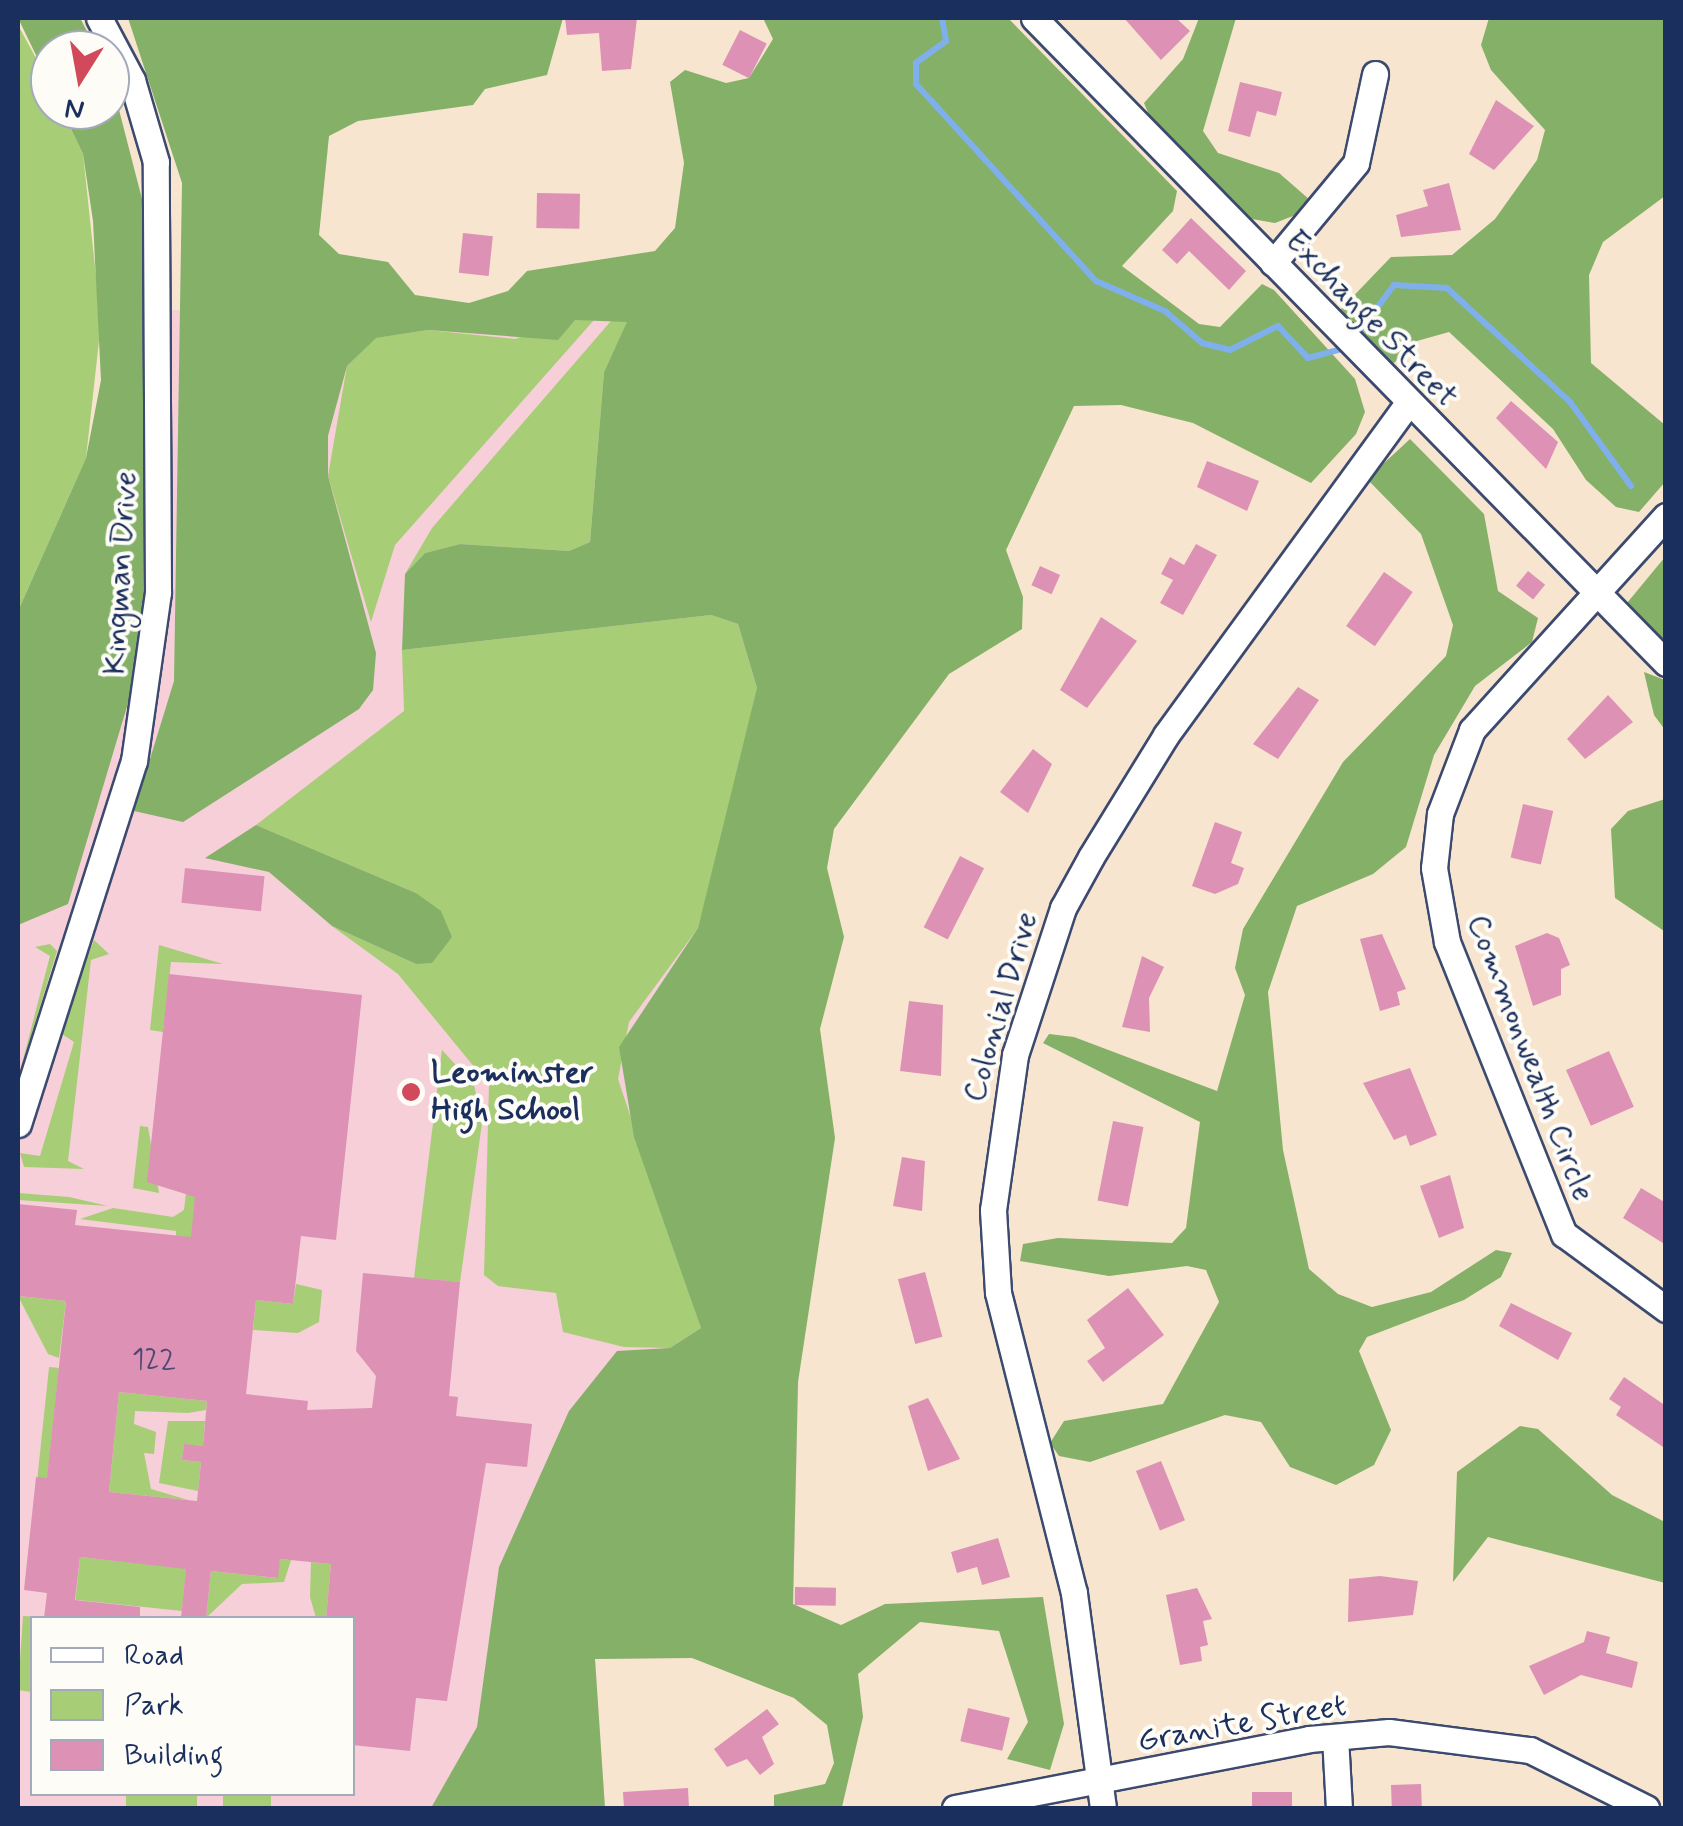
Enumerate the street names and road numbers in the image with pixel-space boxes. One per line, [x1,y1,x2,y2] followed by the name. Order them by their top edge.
[1277,223,1465,415] street label: Exchange Street
[97,471,145,675] street label: Kingman Drive
[956,908,1046,1106] street label: Colonial Drive
[1458,909,1602,1207] street label: Commonwealth Circle
[1132,1686,1352,1762] street label: Granite Street

